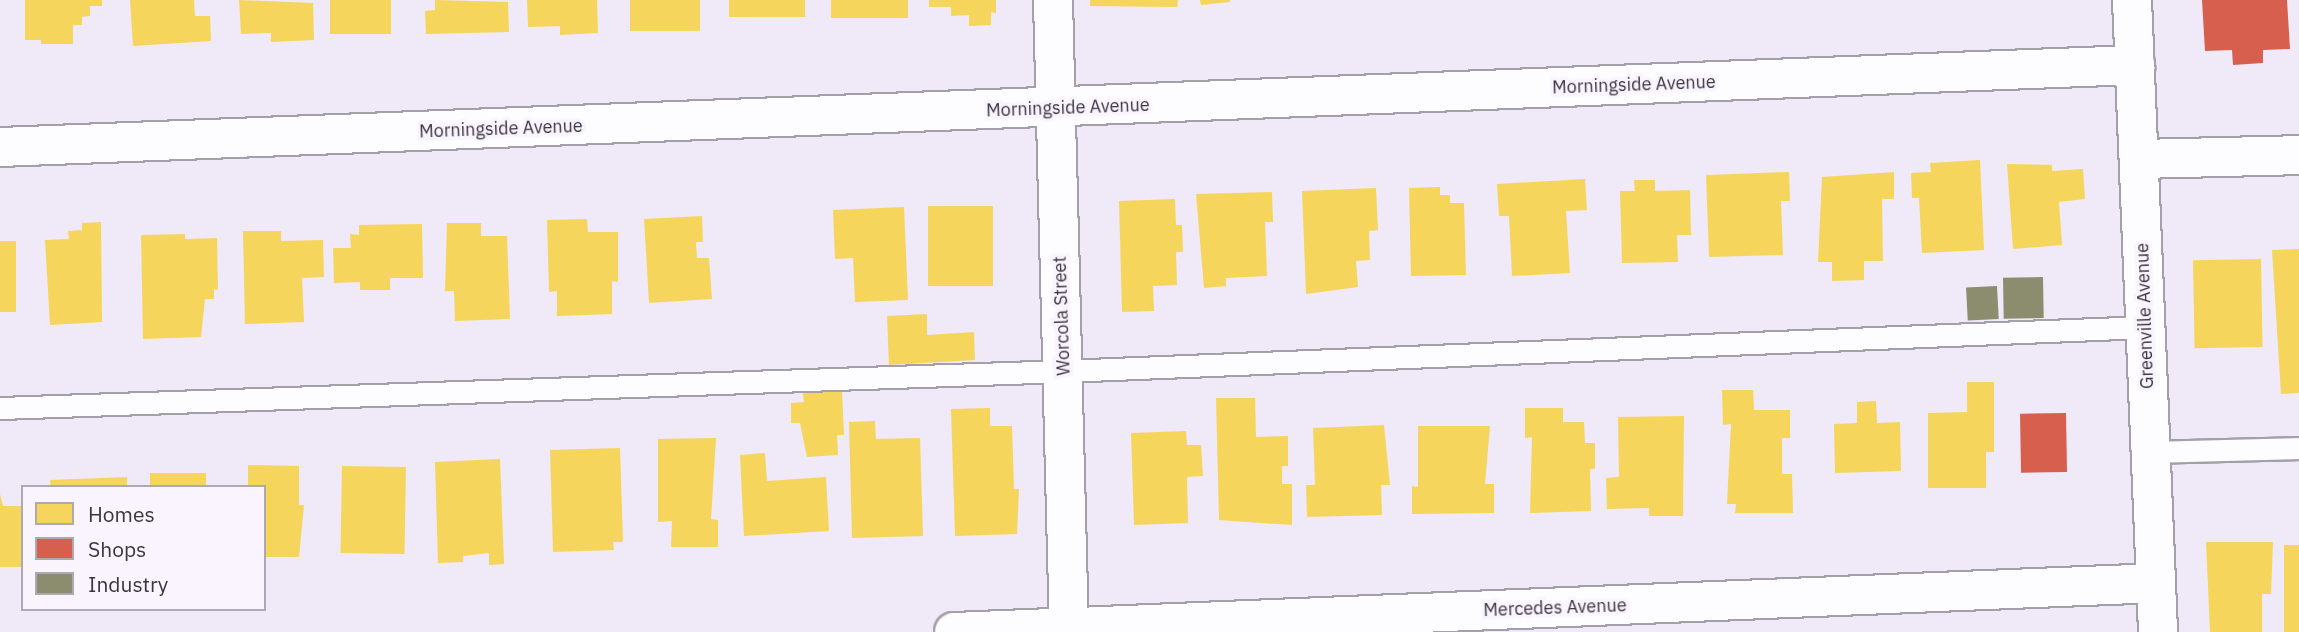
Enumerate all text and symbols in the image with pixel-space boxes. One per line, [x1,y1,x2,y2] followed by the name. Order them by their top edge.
[1552,71,1716,99] street label: Morningside Avenue
[986,94,1150,122] street label: Morningside Avenue
[419,115,583,143] street label: Morningside Avenue
[2132,243,2158,389] street label: Greenville Avenue
[1049,256,1075,376] street label: Worcola Street
[21,485,266,611] legend
[88,500,155,528] text: Homes
[88,535,146,563] text: Shops
[88,570,168,598] text: Industry
[1483,595,1627,621] street label: Mercedes Avenue

